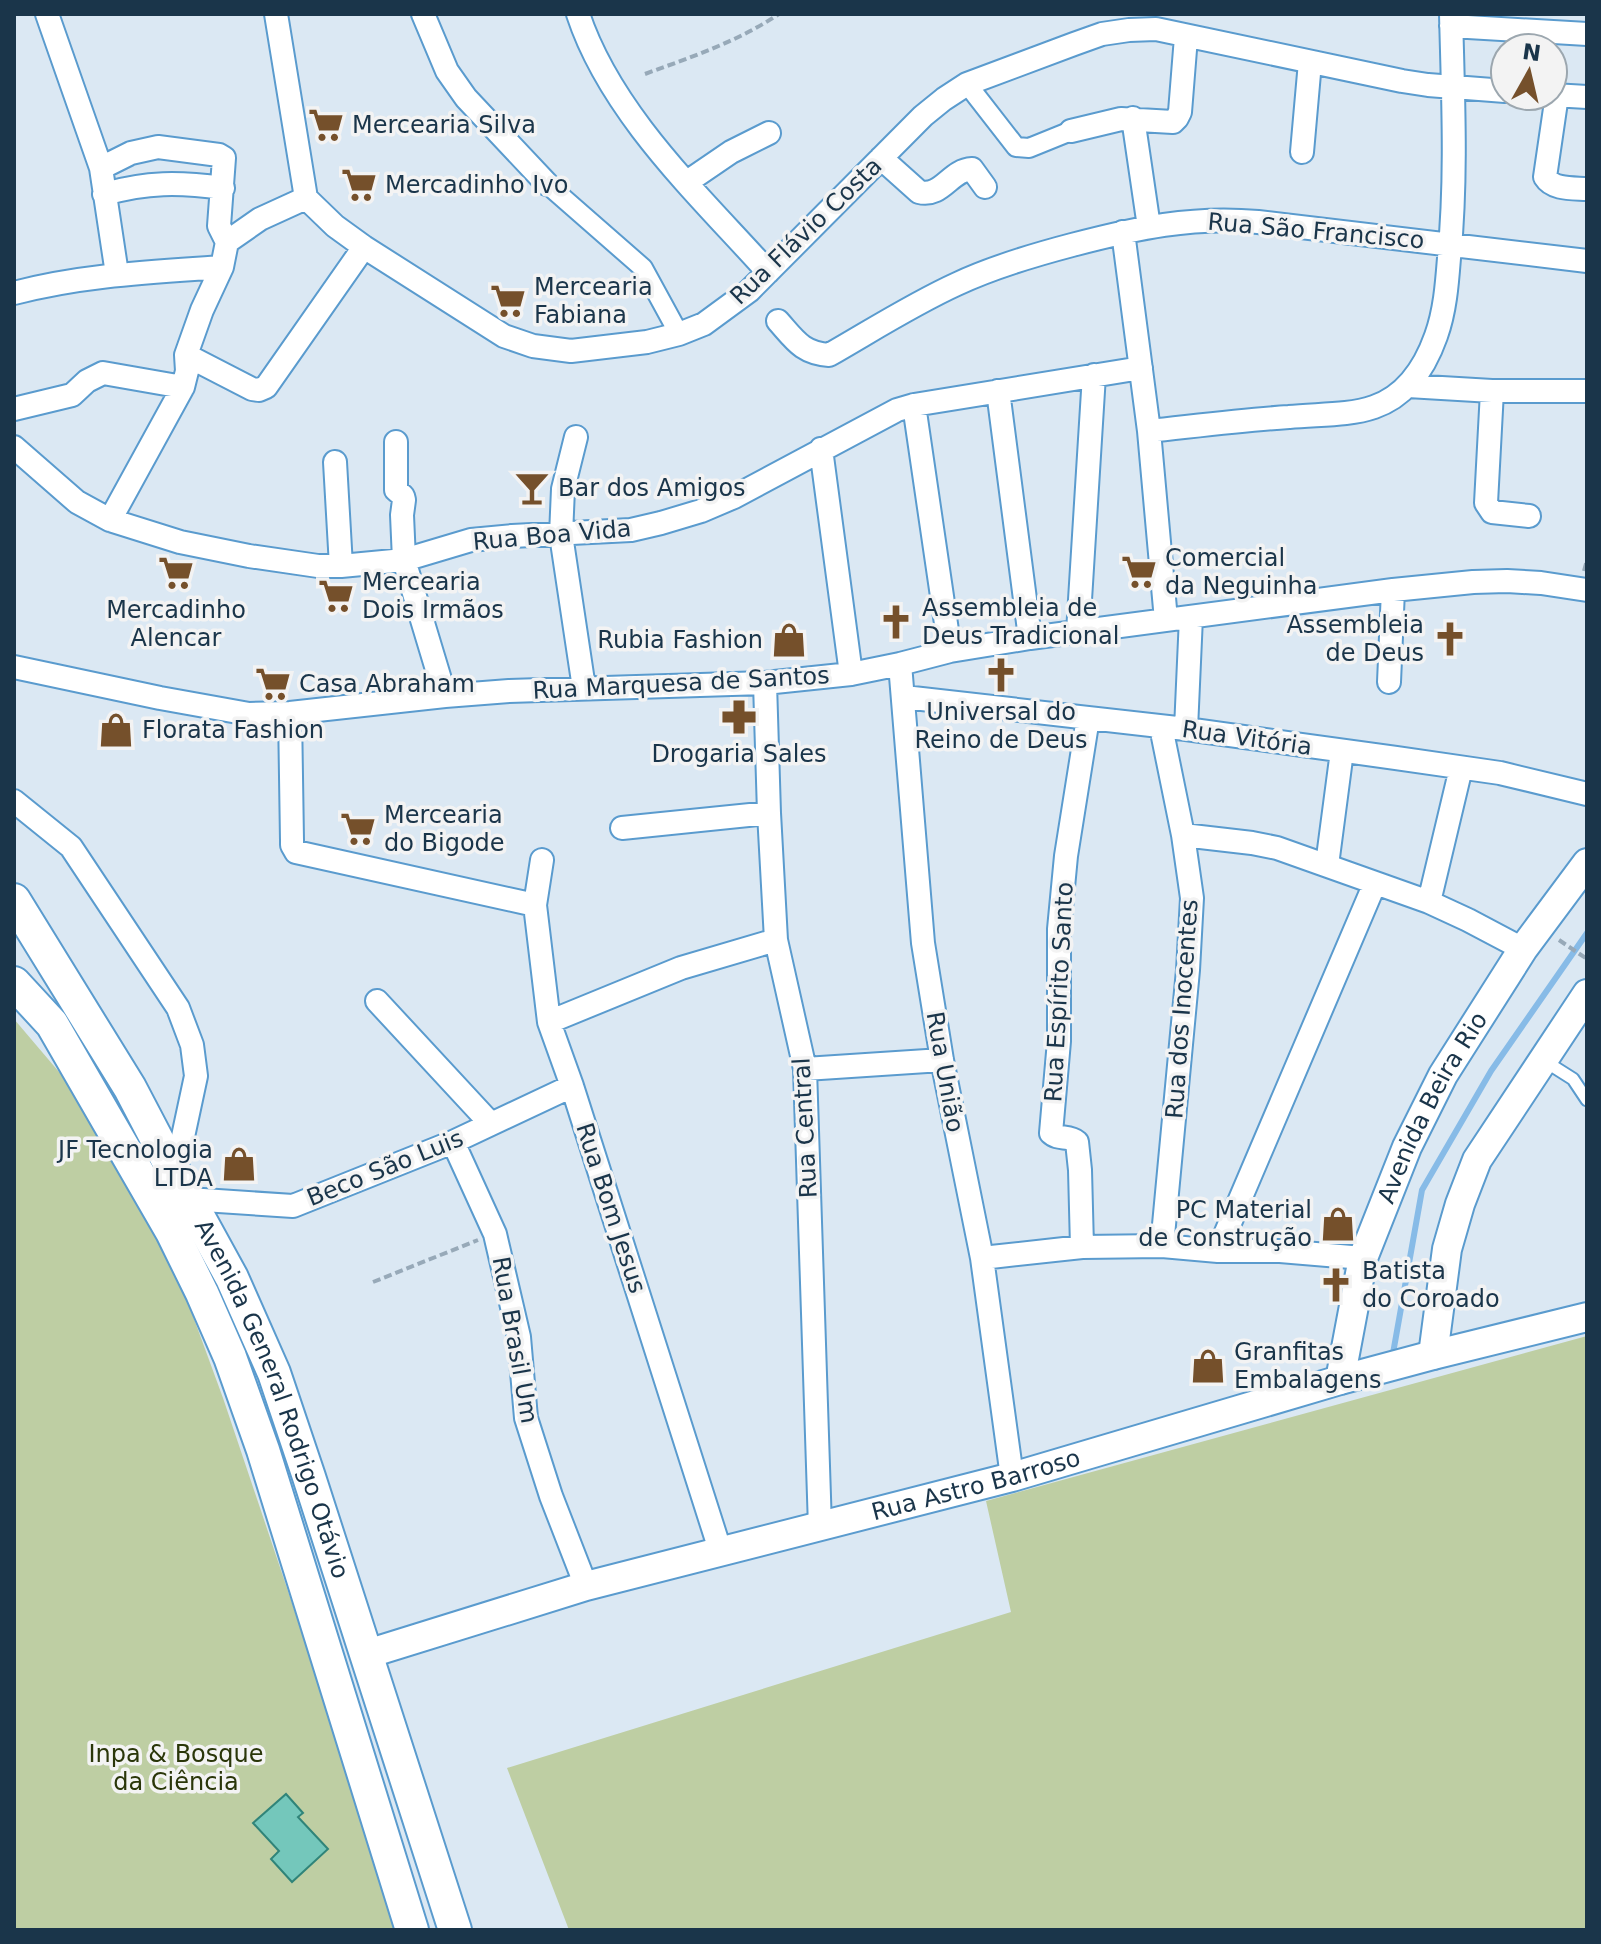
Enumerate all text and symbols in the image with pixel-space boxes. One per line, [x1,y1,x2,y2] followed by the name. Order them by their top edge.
[1489,32,1569,112] north arrow
[1521,39,1543,66] text: N
[307,106,345,144] supermarket icon: Mercearia Silva
[352,111,536,139] place label: Mercearia Silva
[724,152,888,310] street label: Rua Flávio Costa
[340,166,378,204] supermarket icon: Mercadinho Ivo
[385,171,568,199] place label: Mercadinho Ivo
[1206,208,1426,254] street label: Rua São Francisco
[534,273,653,329] place label: Mercearia Fabiana
[489,282,527,320] supermarket icon: Mercearia Fabiana
[513,469,551,507] bar icon: Bar dos Amigos
[558,474,746,502] place label: Bar dos Amigos
[472,514,632,556] street label: Rua Boa Vida
[1165,544,1318,600] place label: Comercial da Neguinha
[1120,553,1158,591] supermarket icon: Comercial da Neguinha
[157,554,195,592] supermarket icon: Mercadinho Alencar
[362,568,504,624] place label: Mercearia Dois Irmãos
[317,577,355,615] supermarket icon: Mercearia Dois Irmãos
[922,594,1119,650] place label: Assembleia de Deus Tradicional
[106,596,246,652] place label: Mercadinho Alencar
[877,603,915,641] church icon: Assembleia de Deus Tradicional
[1286,611,1424,667] place label: Assembleia de Deus
[1431,620,1469,658] church icon: Assembleia de Deus
[770,621,808,659] shop icon: Rubia Fashion
[597,626,763,654] place label: Rubia Fashion
[982,656,1020,694] church icon: Universal do Reino de Deus
[532,661,830,705] street label: Rua Marquesa de Santos
[254,665,292,703] supermarket icon: Casa Abraham
[299,670,475,698] place label: Casa Abraham
[720,698,758,736] pharmacy icon: Drogaria Sales
[914,698,1088,754] place label: Universal do Reino de Deus
[97,711,135,749] shop icon: Florata Fashion
[1180,715,1314,761] street label: Rua Vitória
[142,716,324,744] place label: Florata Fashion
[651,740,827,768] place label: Drogaria Sales
[384,801,505,857] place label: Mercearia do Bigode
[339,810,377,848] supermarket icon: Mercearia do Bigode
[1039,881,1079,1103] street label: Rua Espírito Santo
[1160,898,1204,1120] street label: Rua dos Inocentes
[1372,1007,1493,1207] street label: Avenida Beira Rio
[921,1010,969,1134] street label: Rua União
[787,1057,823,1199] street label: Rua Central
[570,1119,652,1297] street label: Rua Bom Jesus
[303,1124,467,1212] street label: Beco São Luis
[56,1136,214,1192] place label: JF Tecnologia LTDA
[220,1145,258,1183] shop icon: JF Tecnologia LTDA
[1138,1196,1312,1252] place label: PC Material de Construção
[1319,1205,1357,1243] shop icon: PC Material de Construção
[189,1215,355,1582] street label: Avenida General Rodrigo Otávio
[487,1255,543,1425] street label: Rua Brasil Um
[1362,1257,1500,1313] place label: Batista do Coroado
[1317,1266,1355,1304] church icon: Batista do Coroado
[1234,1338,1382,1394] place label: Granfitas Embalagens
[1189,1347,1227,1385] shop icon: Granfitas Embalagens
[868,1444,1084,1526] street label: Rua Astro Barroso
[88,1740,264,1796] park label: Inpa & Bosque da Ciência

